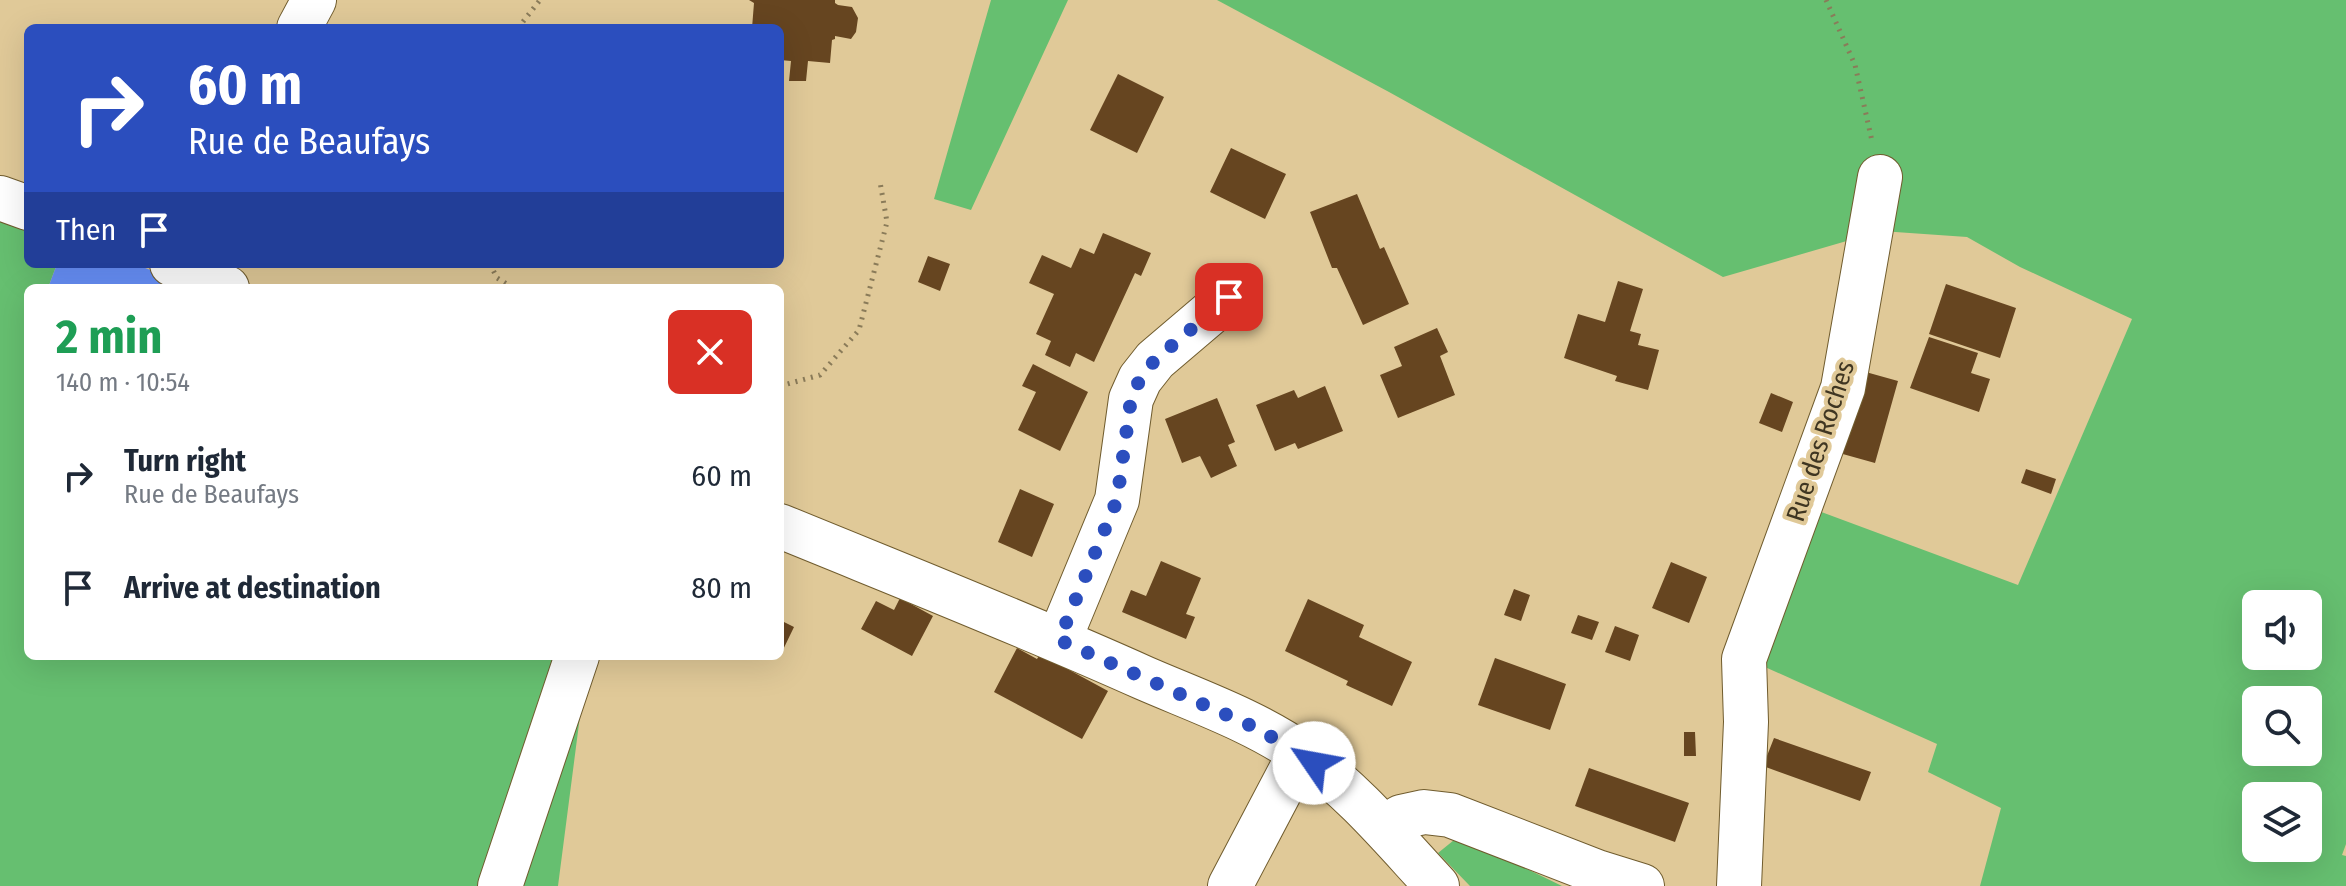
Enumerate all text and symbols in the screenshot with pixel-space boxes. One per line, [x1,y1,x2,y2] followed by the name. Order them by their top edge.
[188,52,302,119] text: 60 m
[56,56,160,160] icon: right
[188,120,430,164] text: Rue de Beaufays
[132,208,176,252] icon: arrive
[56,212,116,248] text: Then
[1195,263,1263,331] pin
[1207,275,1251,319] icon: arrive
[56,308,162,366] text: 2 min
[668,310,752,394] button: close
[1780,357,1861,525] street label: Rue des Roches
[56,367,190,398] text: 140 m · 10:54
[124,443,246,479] text: Turn right
[56,454,100,498] icon: right
[691,458,752,494] text: 60 m
[124,479,299,510] text: Rue de Beaufays
[56,566,100,610] icon: arrive
[124,570,381,606] text: Arrive at destination
[691,570,752,606] text: 80 m
[2242,590,2322,862] map controls
[2242,590,2322,670] button: sound
[2242,686,2322,766] button: search
[1272,721,1356,805] position arrow
[2242,782,2322,862] button: layers

